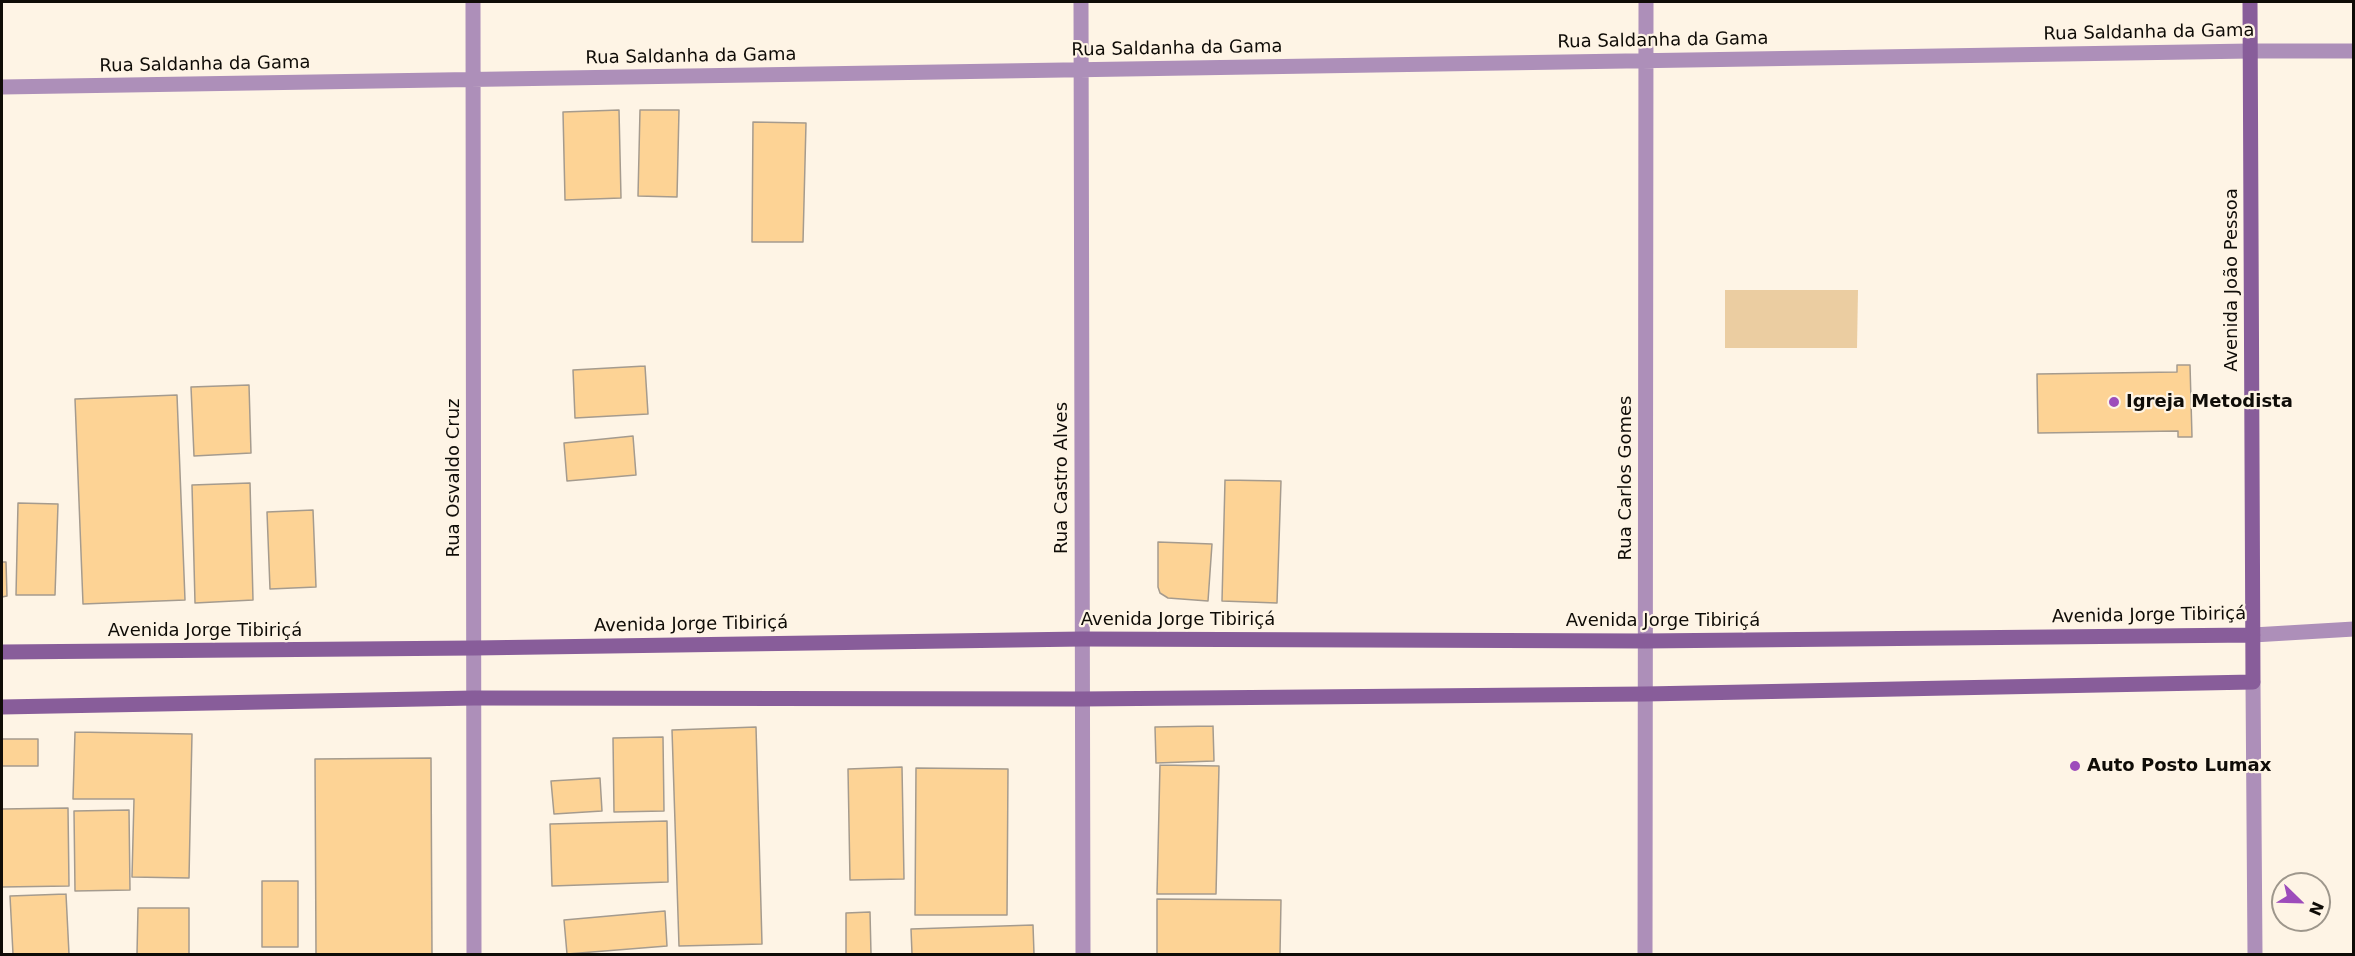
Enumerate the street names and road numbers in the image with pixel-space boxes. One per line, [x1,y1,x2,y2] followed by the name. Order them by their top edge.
[2043,20,2255,46] street label: Rua Saldanha da Gama
[1557,28,1769,54] street label: Rua Saldanha da Gama
[1071,36,1283,62] street label: Rua Saldanha da Gama
[585,44,797,70] street label: Rua Saldanha da Gama
[99,52,311,78] street label: Rua Saldanha da Gama
[2221,188,2243,372] street label: Avenida João Pessoa
[1615,396,1637,560] street label: Rua Carlos Gomes
[443,398,465,558] street label: Rua Osvaldo Cruz
[1051,402,1073,554] street label: Rua Castro Alves
[2052,604,2246,628] street label: Avenida Jorge Tibiriçá
[1081,609,1275,631] street label: Avenida Jorge Tibiriçá
[1566,610,1760,632] street label: Avenida Jorge Tibiriçá
[594,613,788,637] street label: Avenida Jorge Tibiriçá
[108,620,302,642] street label: Avenida Jorge Tibiriçá

